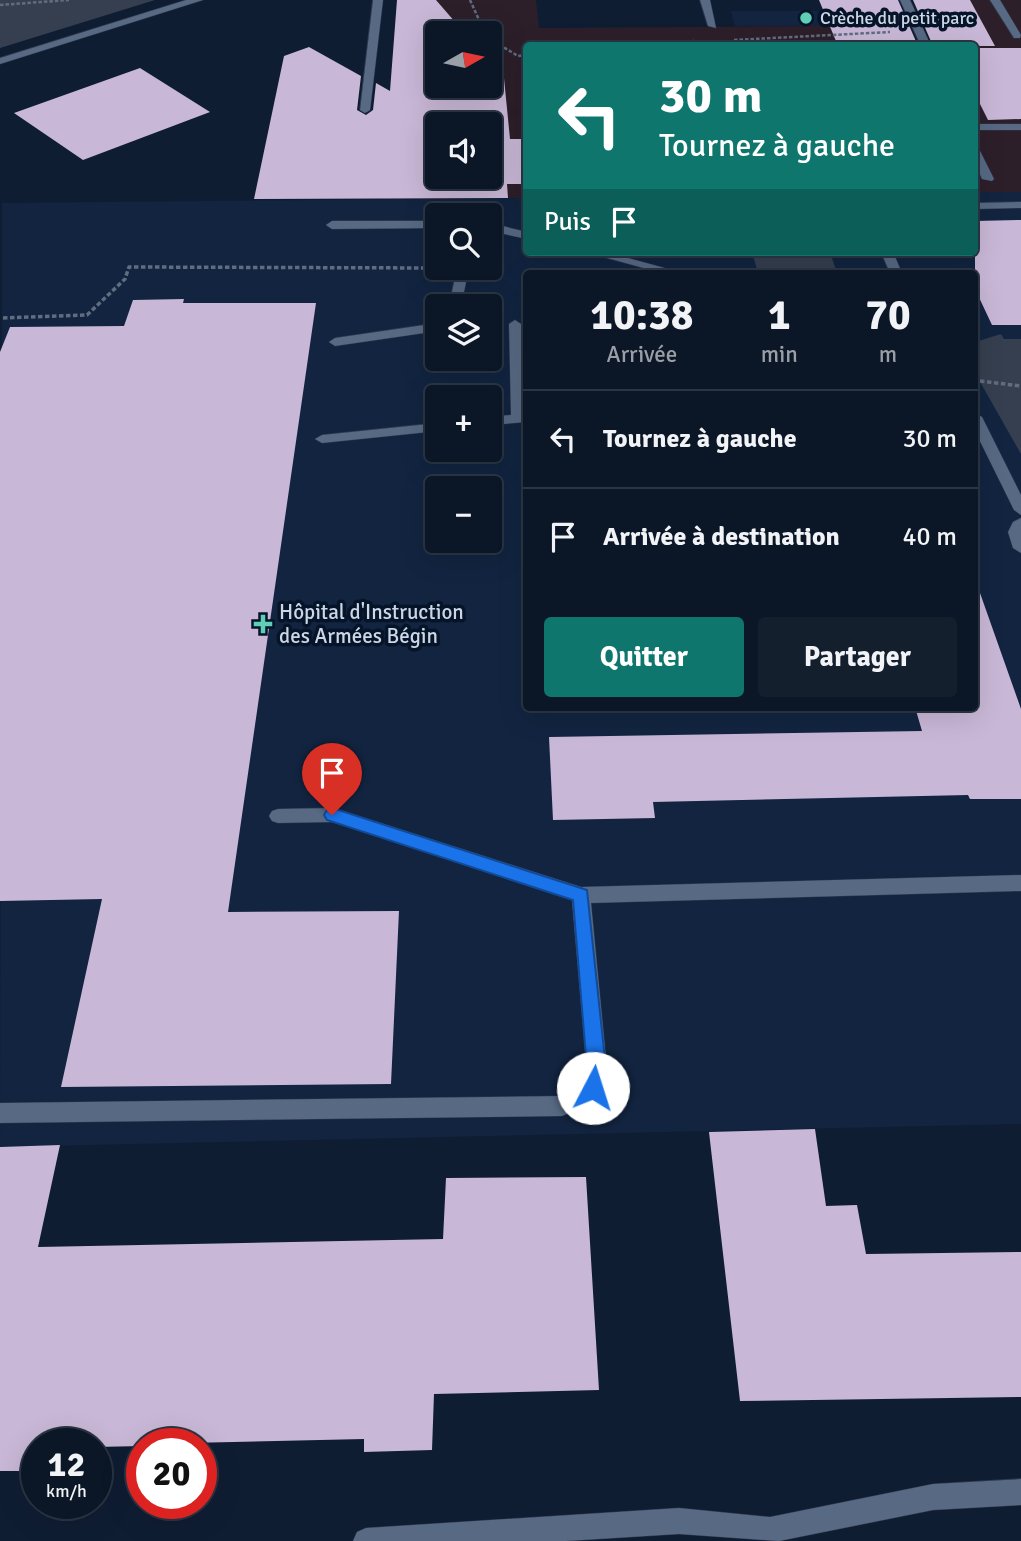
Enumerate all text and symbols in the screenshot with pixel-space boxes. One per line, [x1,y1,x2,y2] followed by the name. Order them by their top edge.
[820,7,974,29] place label: Crèche du petit parc
[798,10,814,26] marker: Crèche du petit parc
[425,21,502,98] north arrow
[425,21,502,553] map controls
[659,66,762,126] text: 30 m
[544,70,635,161] icon: left
[425,112,502,189] button: sound
[659,126,895,165] text: Tournez à gauche
[425,203,502,280] button: search
[605,203,643,241] icon: arrive
[544,206,591,238] text: Puis
[590,290,693,341] text: 10:38
[768,290,791,341] text: 1
[865,290,911,341] text: 70
[425,294,502,371] button: layers
[607,340,677,369] text: Arrivée
[761,340,798,369] text: min
[879,340,897,369] text: m
[425,385,502,462] button: +
[544,420,582,458] icon: left
[603,423,797,455] text: Tournez à gauche
[902,423,957,455] text: 30 m
[425,476,502,553] button: −
[544,518,582,556] icon: arrive
[603,521,840,553] text: Arrivée à destination
[902,521,957,553] text: 40 m
[279,599,464,649] place label: Hôpital d'Instruction des Armées Bégin
[253,614,273,634] marker: Hôpital d'Instruction des Armées Bégin
[544,617,744,697] button: Quitter
[758,617,957,697] button: Partager
[302,743,362,815] pin
[313,754,351,792] icon: arrive
[556,1051,630,1125] position arrow
[126,1428,217,1519] speed limit sign: 20
[48,1443,85,1486] text: 12
[46,1480,87,1502] text: km/h

